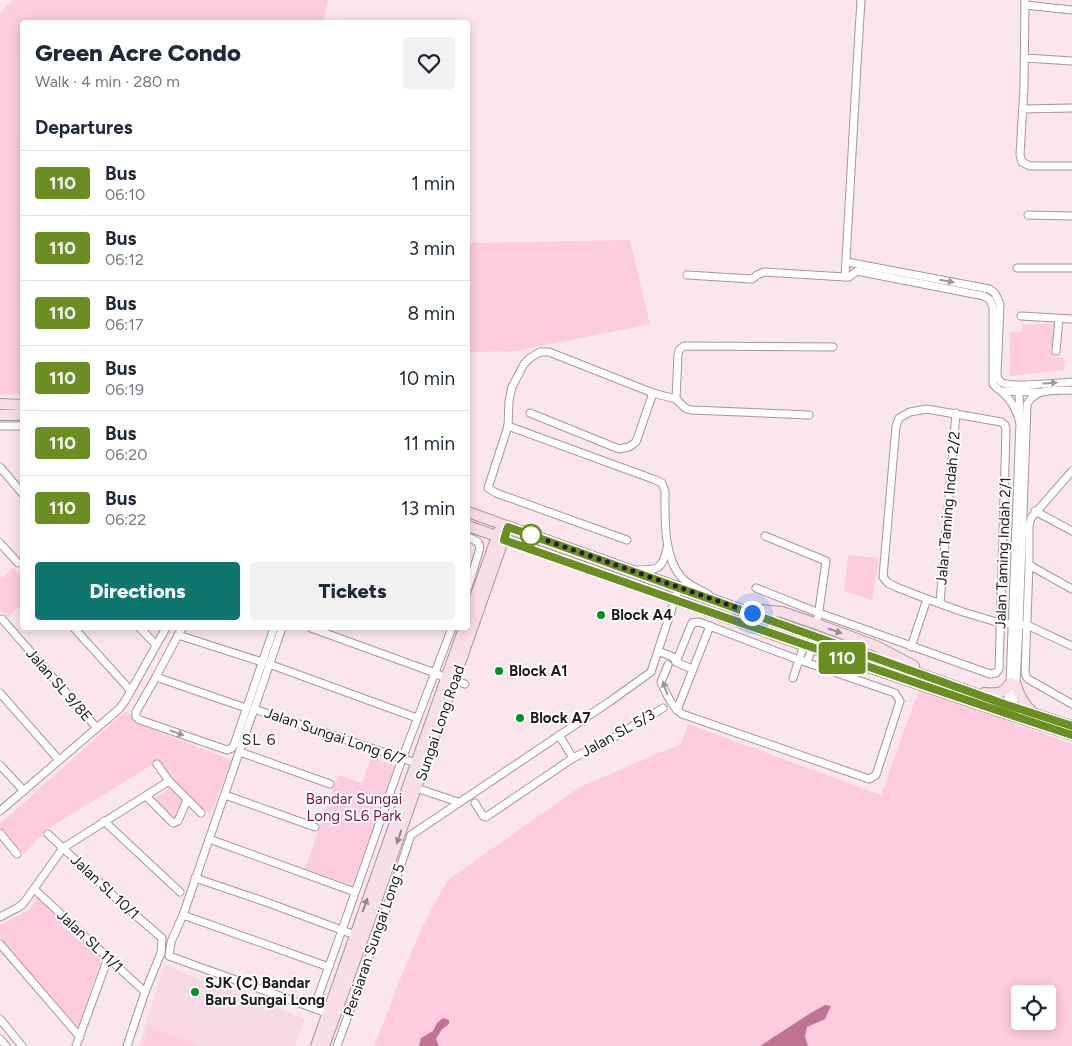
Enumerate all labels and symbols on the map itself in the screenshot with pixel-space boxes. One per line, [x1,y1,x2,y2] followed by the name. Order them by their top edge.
[939,277,955,285] one-way arrow
[1043,379,1059,387] one-way arrow
[932,430,964,586] street label: Jalan Taming Indah 2/2
[991,477,1015,629] street label: Jalan Taming Indah 2/1
[520,524,542,546] unlabelled marker
[740,601,765,626] your location
[611,606,673,624] place label: Block A4
[595,609,607,621] marker: Block A4
[828,627,843,635] one-way arrow
[813,642,871,674] line badge: 110
[22,645,96,725] street label: Jalan SL 9/8E
[509,662,567,680] place label: Block A1
[412,663,468,783] street label: Sungai Long Road
[493,665,505,677] marker: Block A1
[661,680,669,695] one-way arrow
[262,703,408,769] street label: Jalan Sungai Long 6/7
[578,705,658,761] street label: Jalan SL 5/3
[530,709,590,727] place label: Block A7
[514,712,526,724] marker: Block A7
[169,730,184,737] one-way arrow
[241,730,277,749] district label: SL 6
[306,790,402,825] park label: Bandar Sungai Long SL6 Park
[395,830,403,845] one-way arrow
[67,851,143,923] street label: Jalan SL 10/1
[339,861,409,1019] street label: Persiaran Sungai Long 5
[362,897,370,912] one-way arrow
[53,906,127,976] street label: Jalan SL 11/1
[205,974,325,1009] place label: SJK (C) Bandar Baru Sungai Long
[189,986,201,998] marker: SJK (C) Bandar Baru Sungai Long

